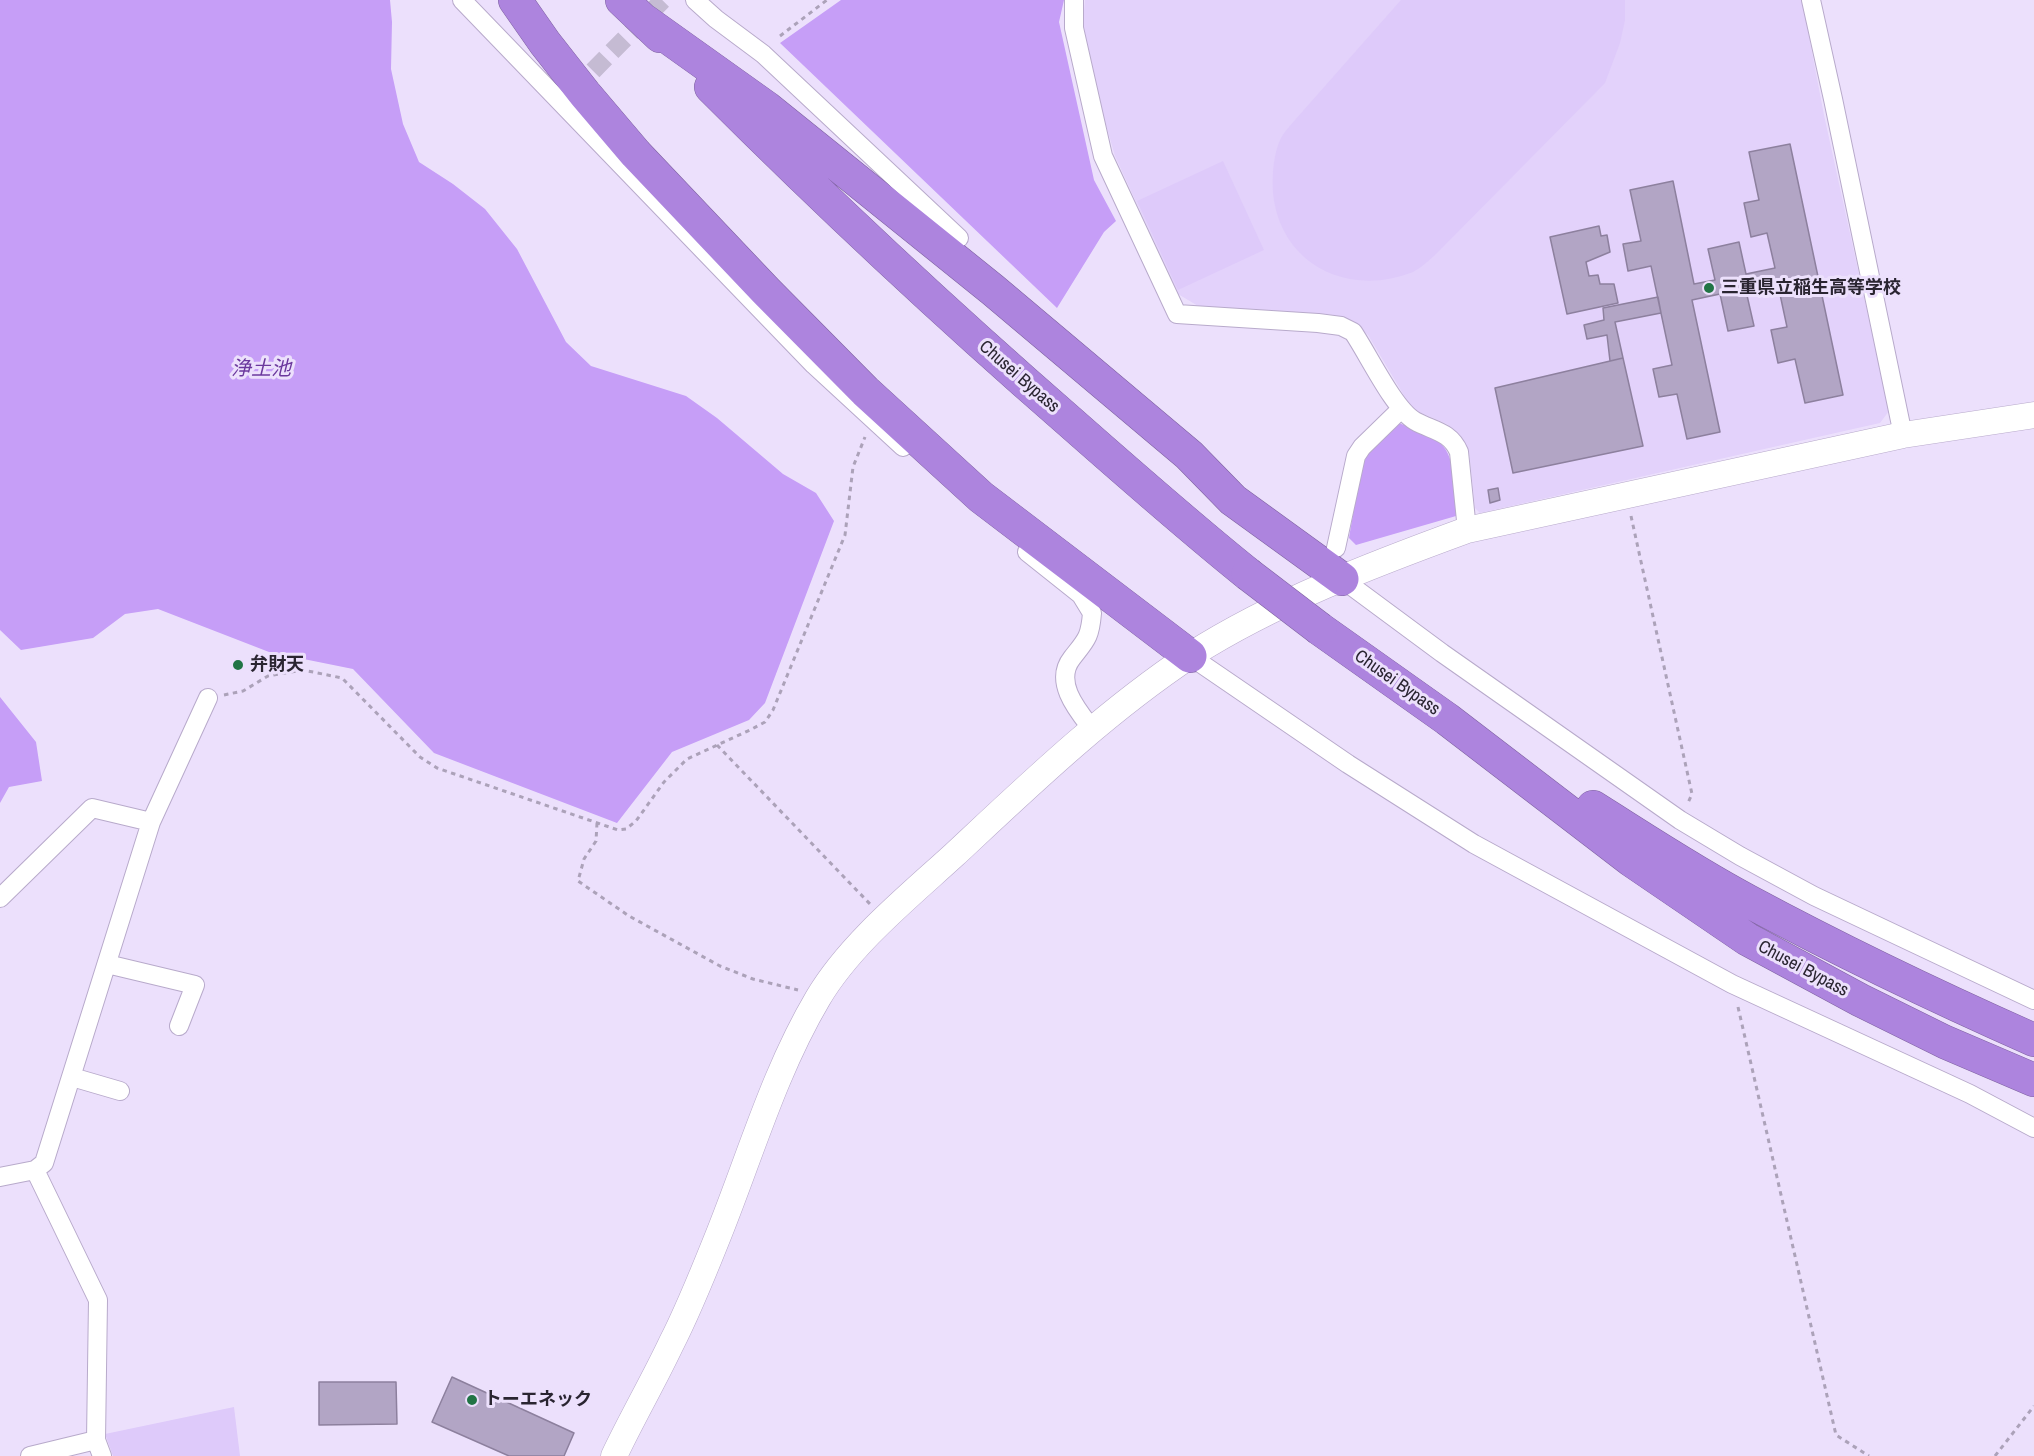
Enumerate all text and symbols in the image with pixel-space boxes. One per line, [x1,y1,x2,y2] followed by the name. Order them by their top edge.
[1721,277,1901,299] place label: 三重県立稲生高等学校
[1702,281,1716,295] marker: 三重県立稲生高等学校
[974,336,1064,418] street label: Chusei Bypass
[231,358,291,382] water label: 浄土池
[1350,646,1444,720] street label: Chusei Bypass
[250,654,304,676] place label: 弁財天
[231,658,245,672] marker: 弁財天
[1754,936,1852,1002] street label: Chusei Bypass
[484,1389,592,1411] place label: トーエネック
[465,1393,479,1407] marker: トーエネック

